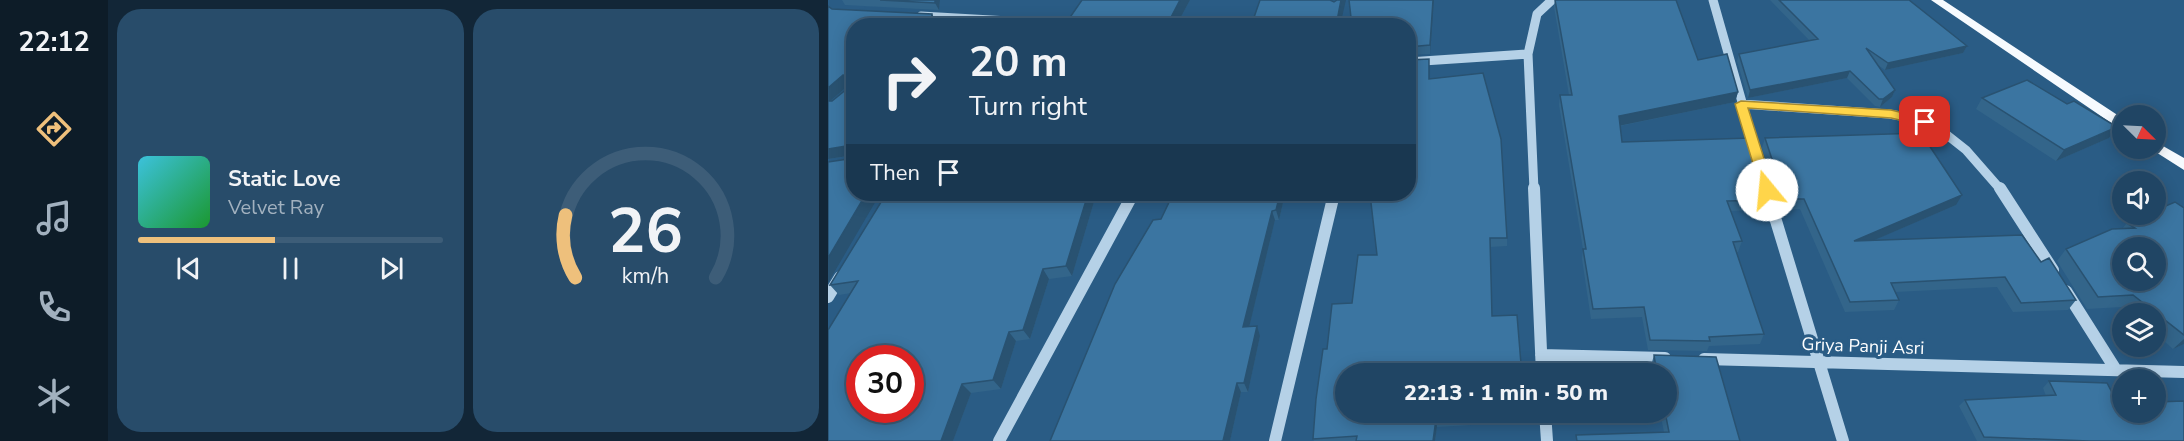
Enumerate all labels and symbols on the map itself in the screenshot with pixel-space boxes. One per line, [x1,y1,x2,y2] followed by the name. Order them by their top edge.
[1899,96,1950,147] pin
[2112,105,2166,159] north arrow
[1735,158,1799,222] position arrow
[1801,332,1925,360] street label: Griya Panji Asri
[846,345,924,423] speed limit sign: 30

